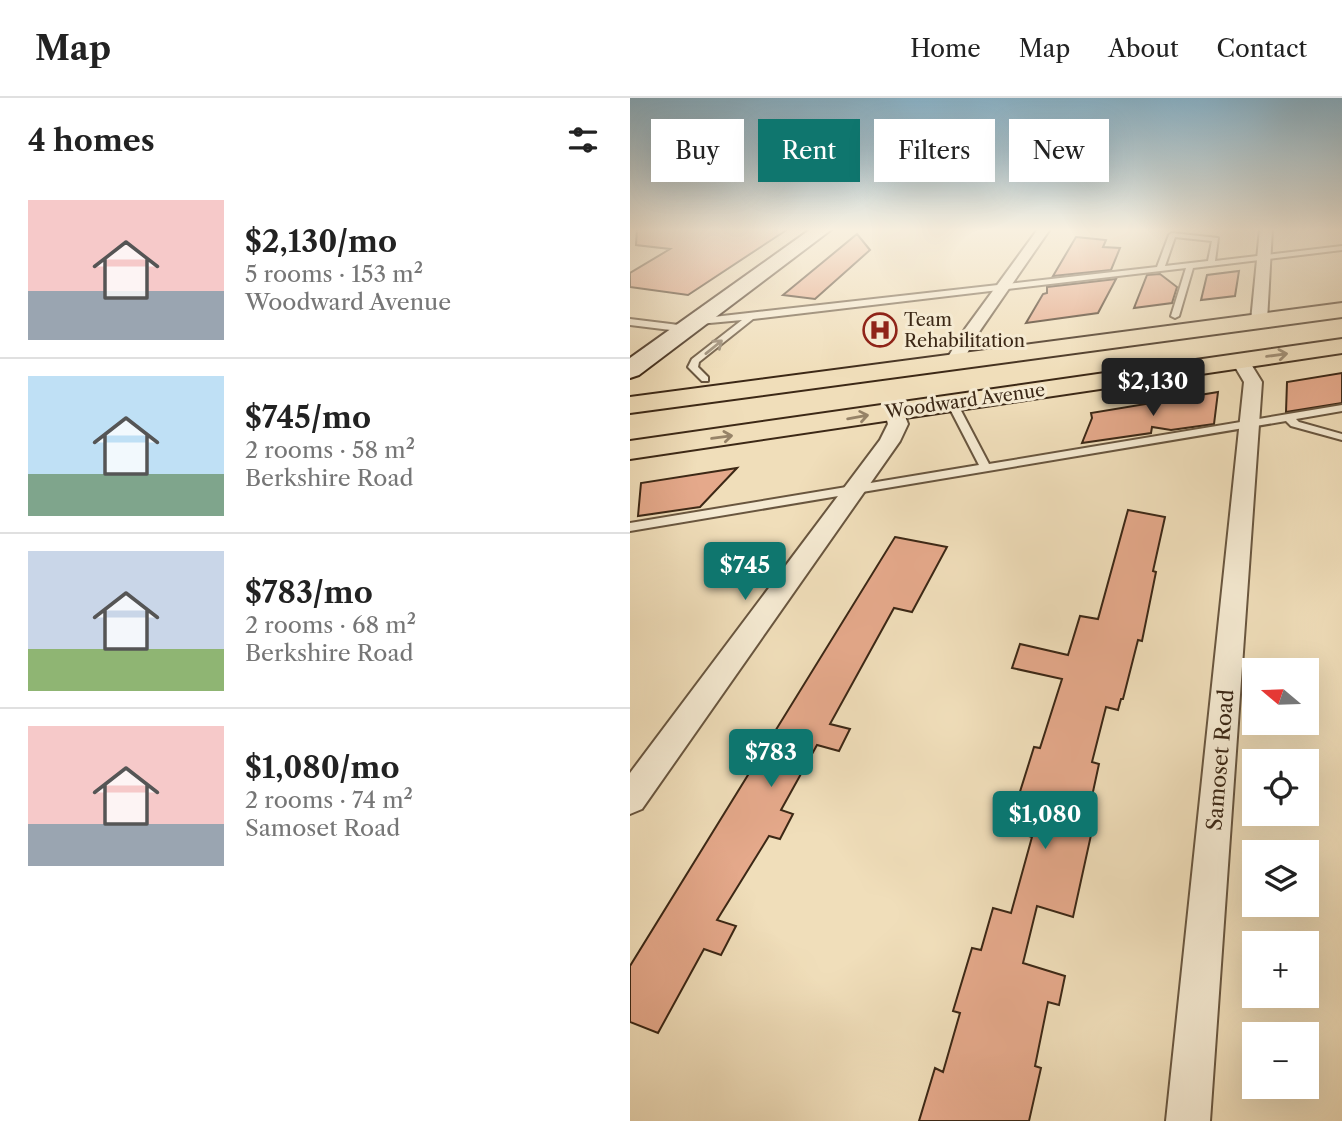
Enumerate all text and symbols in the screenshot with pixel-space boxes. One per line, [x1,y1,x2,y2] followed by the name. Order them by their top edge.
[35,28,111,69] text: Map
[910,34,981,63] text: Home
[1019,34,1070,63] text: Map
[1108,34,1179,63] text: About
[1217,34,1307,63] text: Contact
[651,119,744,182] chip: Buy
[758,119,860,182] chip: Rent
[874,119,995,182] chip: Filters
[1009,119,1109,182] chip: New
[564,121,602,159] icon: filters
[28,122,155,159] text: 4 homes
[245,223,397,260] text: $2,130/mo
[84,228,168,312] icon: home
[245,260,423,288] text: 5 rooms · 153 m²
[245,288,451,316] text: Woodward Avenue
[904,309,1025,352] place label: Team Rehabilitation
[861,311,899,349] hospital icon: Team Rehabilitation
[704,339,722,354] one-way arrow
[1265,349,1288,362] one-way arrow
[1096,358,1210,418] pin: $2,130
[1118,367,1188,395] text: $2,130
[883,379,1046,423] street label: Woodward Avenue
[245,399,371,436] text: $745/mo
[84,404,168,488] icon: home
[846,409,869,423] one-way arrow
[710,430,733,443] one-way arrow
[245,436,415,464] text: 2 rooms · 58 m²
[245,464,414,492] text: Berkshire Road
[704,542,786,602] pin: $745
[720,551,770,579] text: $745
[245,574,373,611] text: $783/mo
[84,579,168,663] icon: home
[245,611,416,639] text: 2 rooms · 68 m²
[245,639,414,667] text: Berkshire Road
[1242,658,1320,735] north arrow
[1242,658,1319,1099] map controls
[1201,688,1239,832] street label: Samoset Road
[730,730,812,789] pin: $783
[745,738,797,766] text: $783
[245,749,400,786] text: $1,080/mo
[1242,749,1319,826] button: locate
[84,754,168,838] icon: home
[245,786,413,814] text: 2 rooms · 74 m²
[988,792,1102,851] pin: $1,080
[1009,800,1081,828] text: $1,080
[245,814,400,842] text: Samoset Road
[1242,840,1319,917] button: layers
[1242,931,1319,1008] button: +
[1242,1022,1319,1099] button: −

